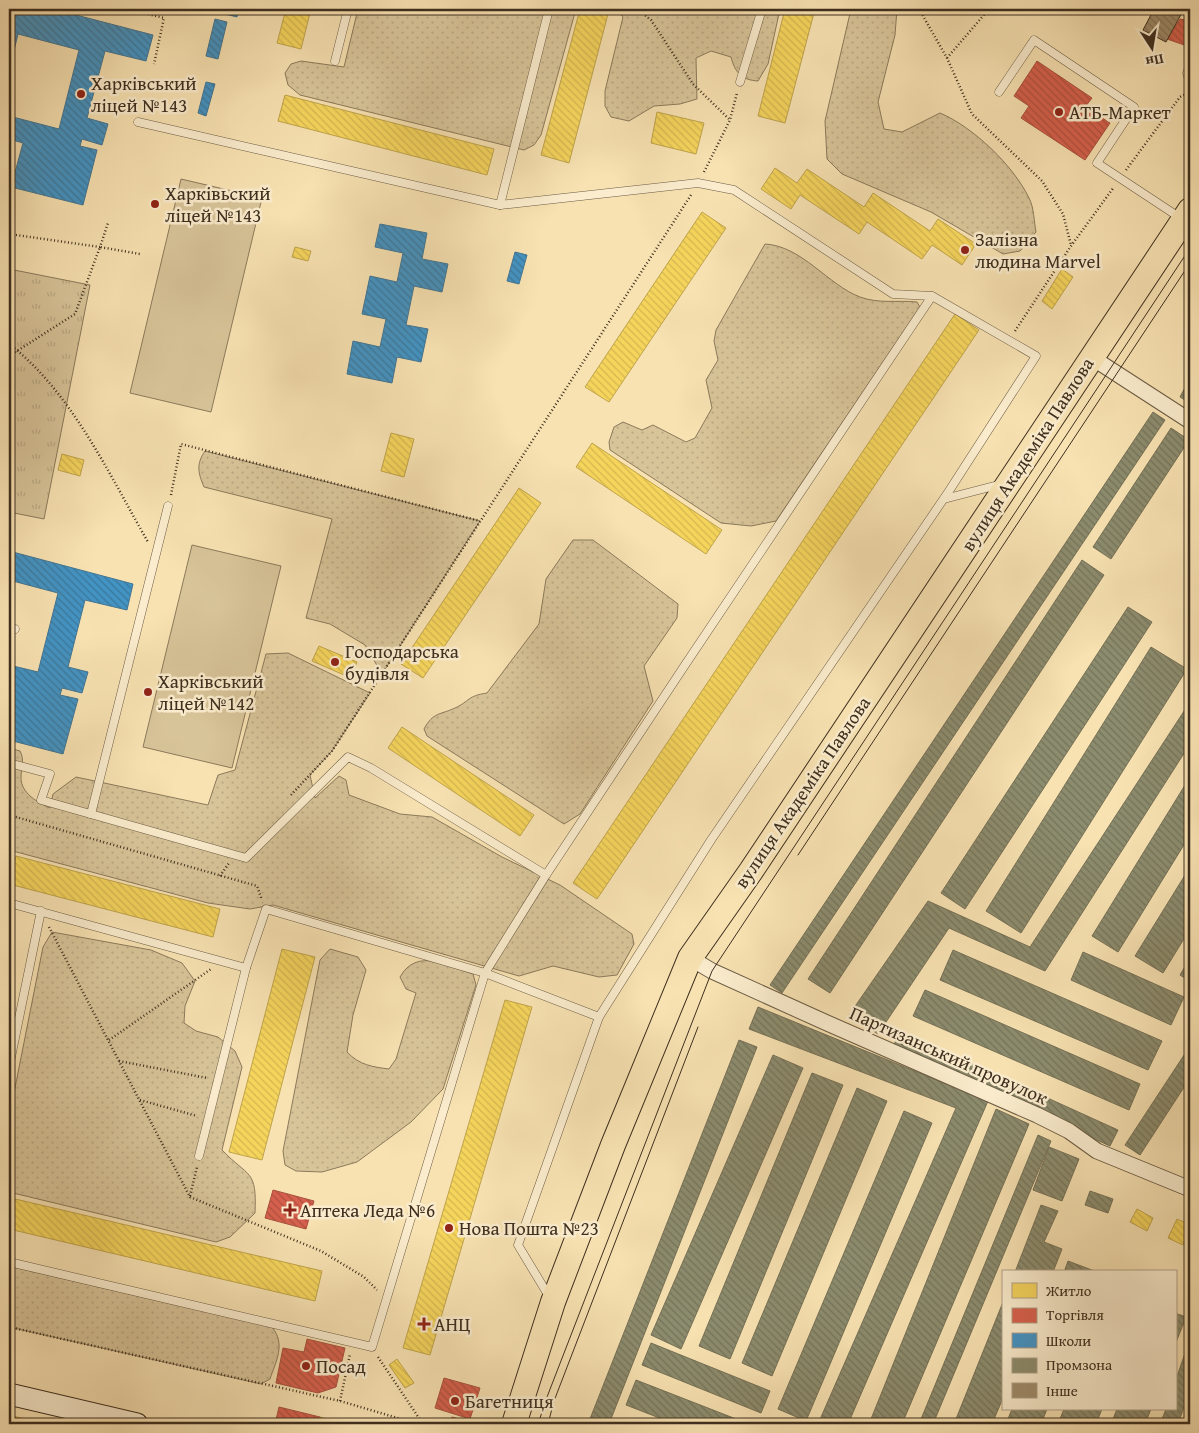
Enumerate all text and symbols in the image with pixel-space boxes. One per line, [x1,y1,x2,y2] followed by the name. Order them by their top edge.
[1126,22,1176,72] north arrow
[1143,49,1166,72] text: Пн
[91,69,197,119] place label: Харківський ліцей №143
[75,88,87,100] marker: Харківський ліцей №143
[1069,98,1172,126] place label: АТБ-Маркет
[1053,106,1065,118] marker: АТБ-Маркет
[165,179,271,229] place label: Харківьский ліцей №143
[149,198,161,210] marker: Харківьский ліцей №143
[975,225,1101,275] place label: Залізна людина Marvel
[959,244,971,256] marker: Залізна людина Marvel
[954,352,1100,556] street label: вулиця Академіка Павлова
[345,637,459,687] place label: Господарська будівля
[329,656,341,668] marker: Господарська будівля
[158,667,264,717] place label: Харківський ліцей №142
[142,686,154,698] marker: Харківський ліцей №142
[727,690,877,894] street label: вулиця Академіка Павлова
[845,999,1053,1111] street label: Партизанський провулок
[300,1196,435,1224] place label: Аптека Леда №6
[284,1204,296,1216] marker: Аптека Леда №6
[459,1214,599,1242] place label: Нова Пошта №23
[443,1222,455,1234] marker: Нова Пошта №23
[1002,1270,1176,1410] legend
[1045,1280,1092,1301] text: Житло
[1046,1304,1104,1325] text: Торгівля
[434,1310,470,1338] place label: АНЦ
[418,1318,430,1330] marker: АНЦ
[1046,1330,1091,1351] text: Школи
[316,1352,366,1380] place label: Посад
[1046,1354,1113,1375] text: Промзона
[300,1360,312,1372] marker: Посад
[1046,1380,1078,1401] text: Інше
[465,1387,554,1415] place label: Багетниця
[449,1395,461,1407] marker: Багетниця

